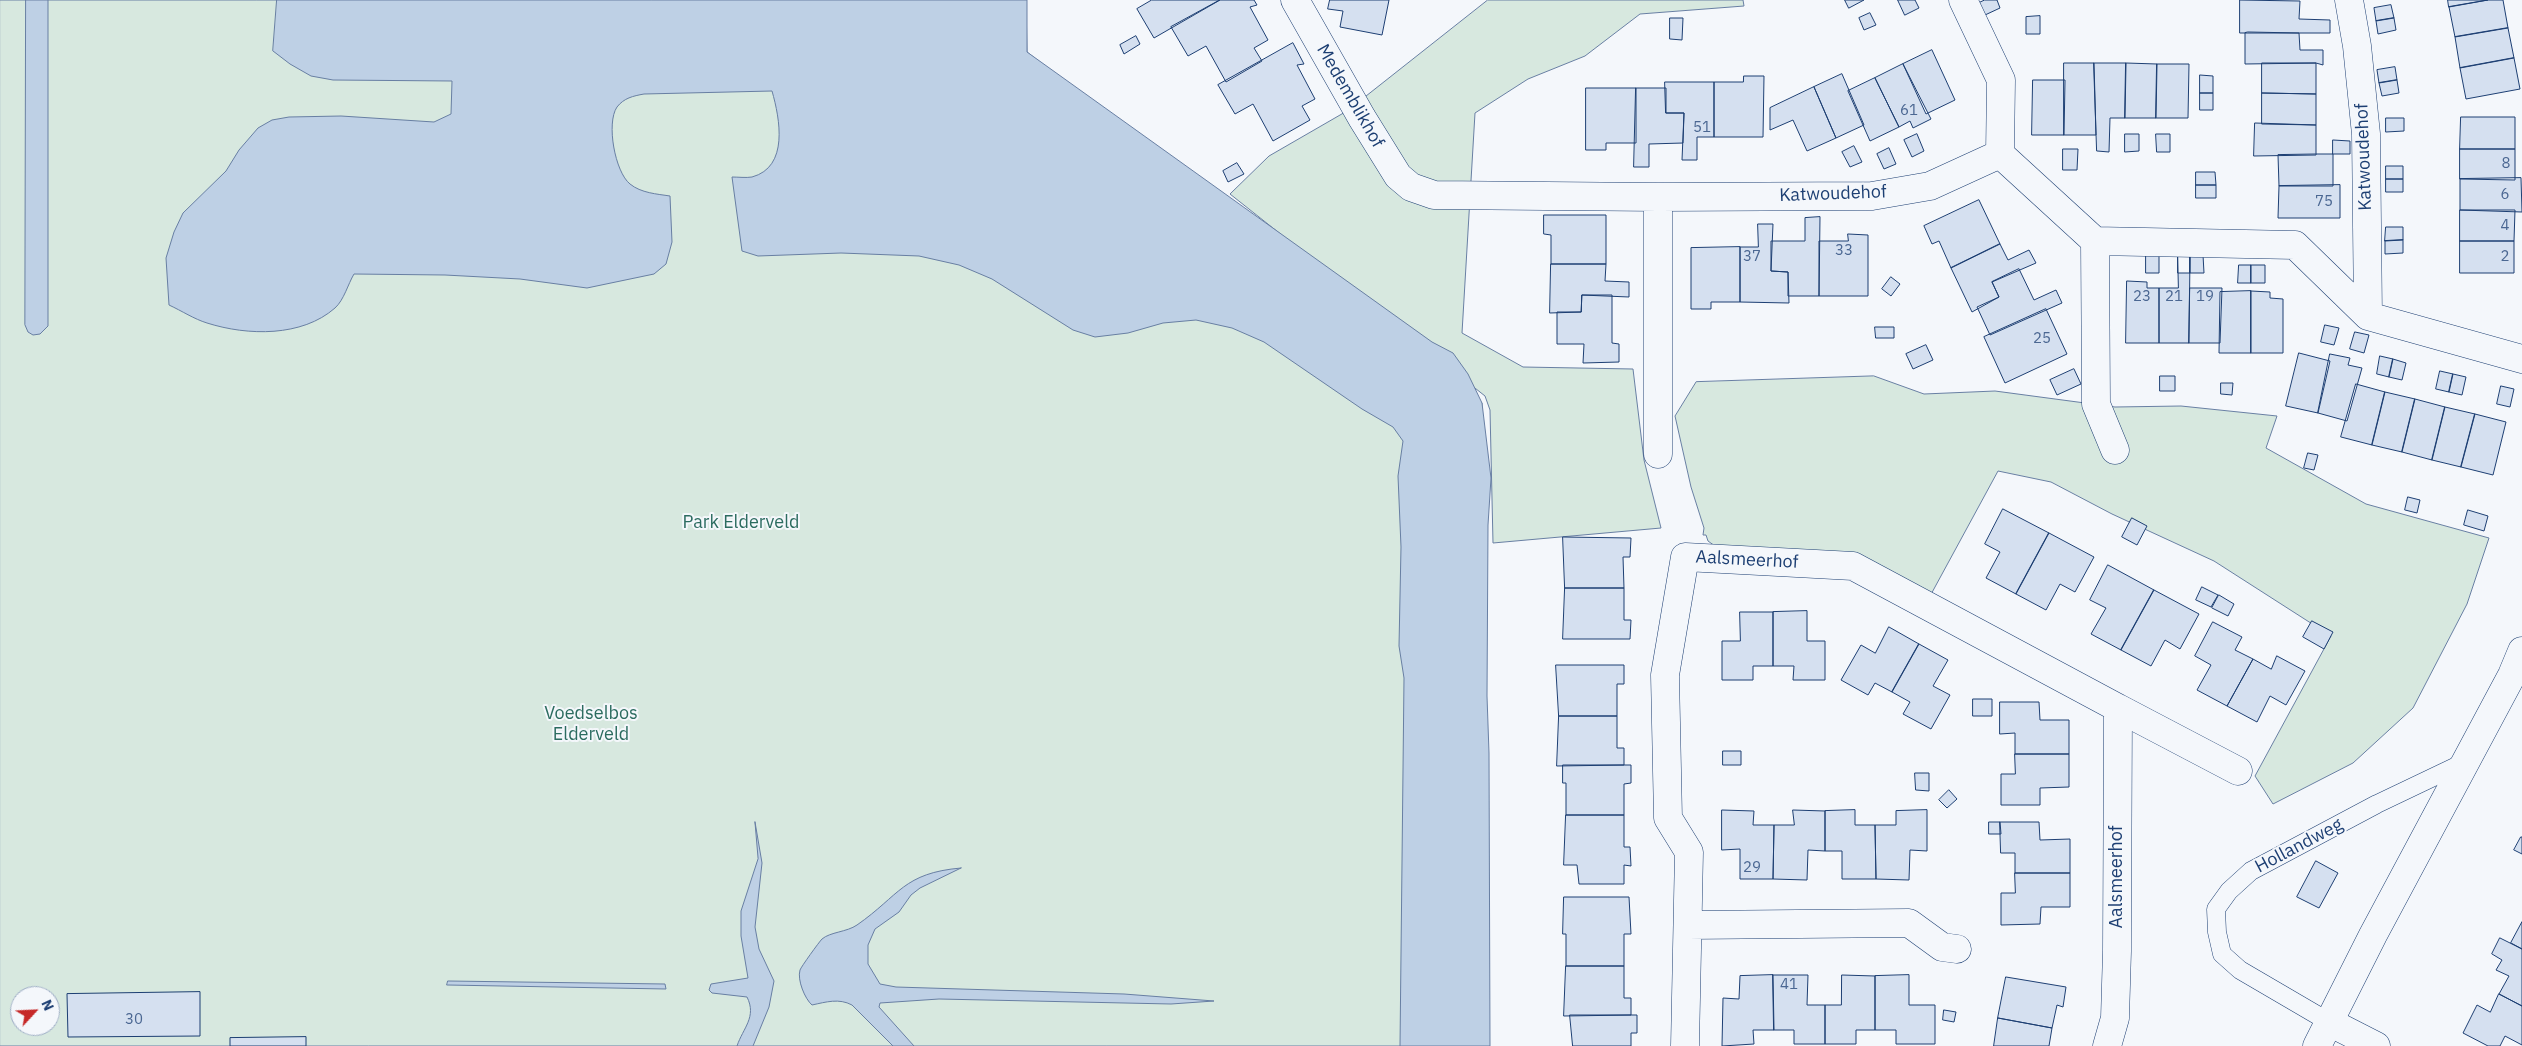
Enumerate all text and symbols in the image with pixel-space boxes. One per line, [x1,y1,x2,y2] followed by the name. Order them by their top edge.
[1312,40,1388,152] street label: Medemblikhof
[1900,102,1918,120] house number: 61
[2351,103,2377,211] street label: Katwoudehof
[1693,119,1711,137] house number: 51
[2502,155,2510,173] house number: 8
[1779,181,1887,207] street label: Katwoudehof
[2501,186,2509,204] house number: 6
[2315,193,2333,211] house number: 75
[2501,217,2509,235] house number: 4
[1835,242,1853,260] house number: 33
[1743,248,1761,266] house number: 37
[2501,248,2509,266] house number: 2
[2133,288,2151,306] house number: 23
[2165,288,2183,306] house number: 21
[2196,288,2214,306] house number: 19
[2033,330,2051,348] house number: 25
[682,512,800,534] park label: Park Elderveld
[1695,547,1799,573] street label: Aalsmeerhof
[544,703,638,746] park label: Voedselbos Elderveld
[2252,814,2346,878] street label: Hollandweg
[2106,826,2128,928] street label: Aalsmeerhof
[1743,859,1761,877] house number: 29
[1780,976,1798,994] house number: 41
[10,986,60,1036] north arrow
[37,997,58,1013] text: N
[125,1011,143,1029] house number: 30

